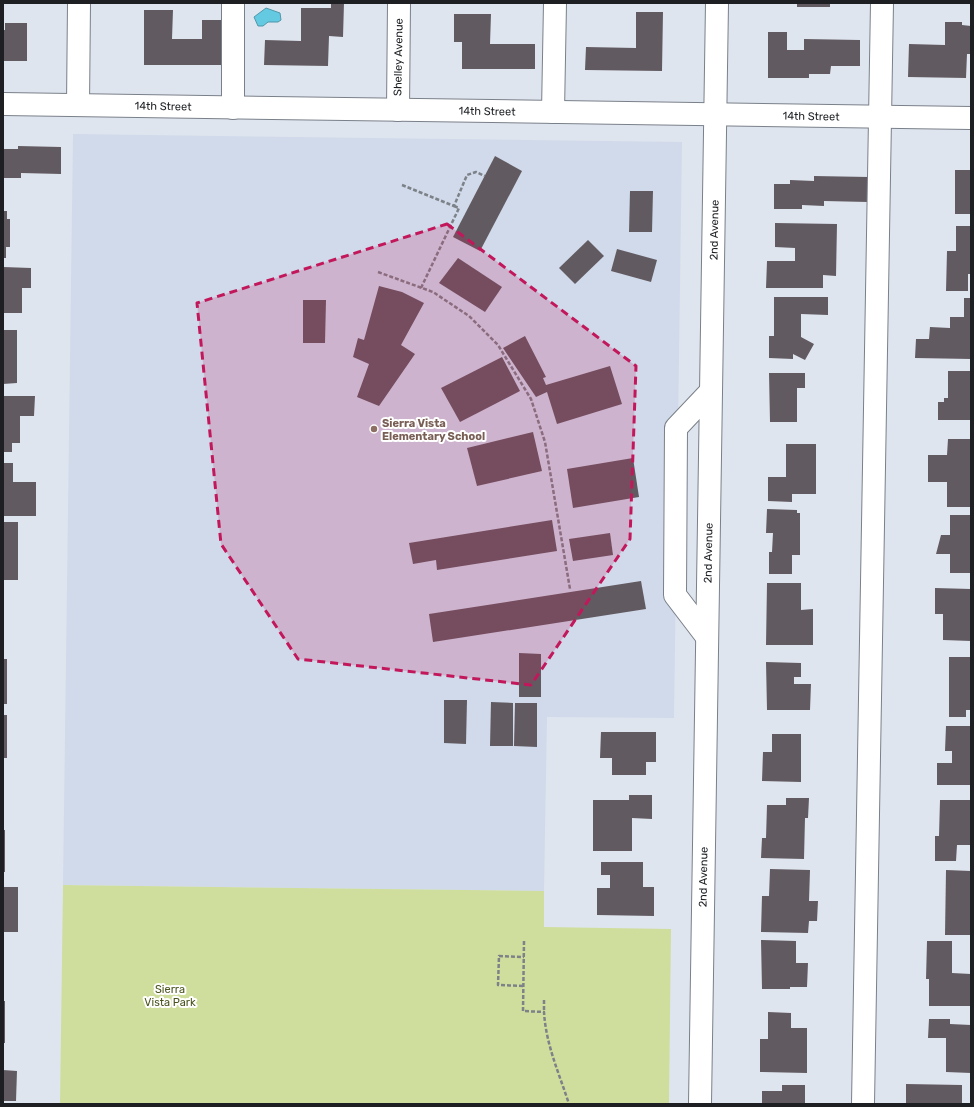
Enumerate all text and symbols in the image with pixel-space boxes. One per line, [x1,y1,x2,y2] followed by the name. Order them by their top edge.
[391,18,406,96] street label: Shelley Avenue
[134,100,192,114] street label: 14th Street
[458,105,516,119] street label: 14th Street
[782,110,840,124] street label: 14th Street
[707,200,722,260] street label: 2nd Avenue
[382,417,485,443] place label: Sierra Vista Elementary School
[369,424,379,434] marker: Sierra Vista Elementary School
[701,523,716,583] street label: 2nd Avenue
[696,847,711,907] street label: 2nd Avenue
[144,983,196,1009] park label: Sierra Vista Park

